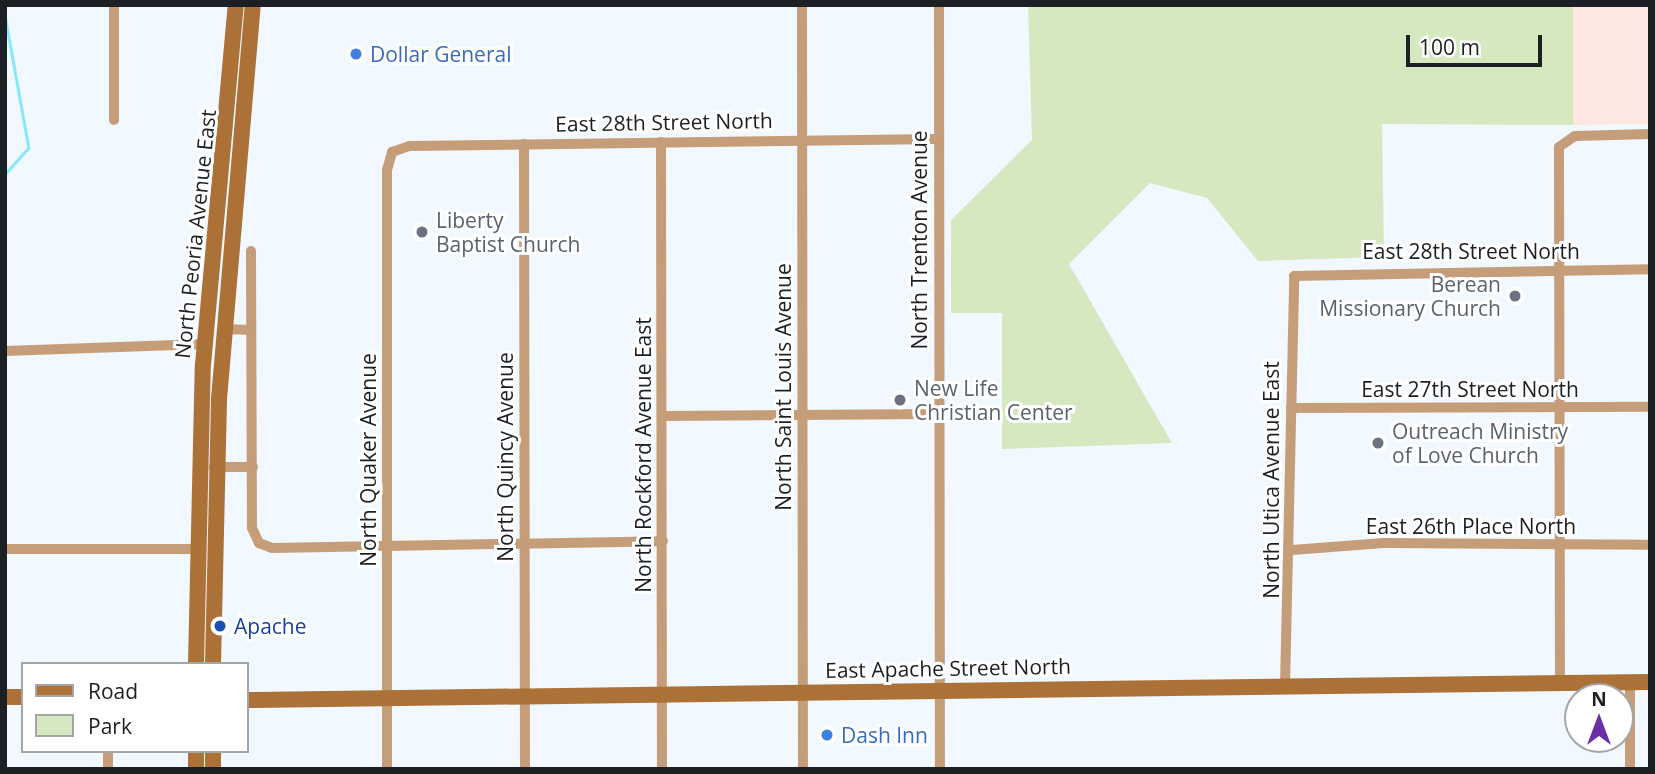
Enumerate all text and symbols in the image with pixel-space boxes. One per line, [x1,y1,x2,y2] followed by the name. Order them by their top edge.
[1410,21,1546,65] scale bar
[1419,33,1480,61] text: 100 m
[370,41,511,67] place label: Dollar General
[348,46,364,62] marker: Dollar General
[169,108,221,360] street label: North Peoria Avenue East
[555,108,773,136] street label: East 28th Street North
[906,130,932,350] street label: North Trenton Avenue
[436,207,580,257] place label: Liberty Baptist Church
[414,224,430,240] marker: Liberty Baptist Church
[1362,238,1580,264] street label: East 28th Street North
[770,263,796,511] street label: North Saint Louis Avenue
[1319,271,1501,321] place label: Berean Missionary Church
[1507,288,1523,304] marker: Berean Missionary Church
[630,317,656,593] street label: North Rockford Avenue East
[492,352,518,562] street label: North Quincy Avenue
[355,353,381,567] street label: North Quaker Avenue
[1258,361,1284,599] street label: North Utica Avenue East
[914,375,1073,425] place label: New Life Christian Center
[1361,376,1579,402] street label: East 27th Street North
[892,392,908,408] marker: New Life Christian Center
[1392,418,1568,468] place label: Outreach Ministry of Love Church
[1370,435,1386,451] marker: Outreach Ministry of Love Church
[1366,513,1576,539] street label: East 26th Place North
[234,613,307,639] place label: Apache
[212,618,228,634] marker: Apache
[825,653,1071,683] street label: East Apache Street North
[21,662,248,753] legend
[88,677,138,705] text: Road
[1564,683,1634,753] north arrow
[1591,686,1607,712] text: N
[88,712,132,740] text: Park
[841,722,928,748] place label: Dash Inn
[819,727,835,743] marker: Dash Inn

